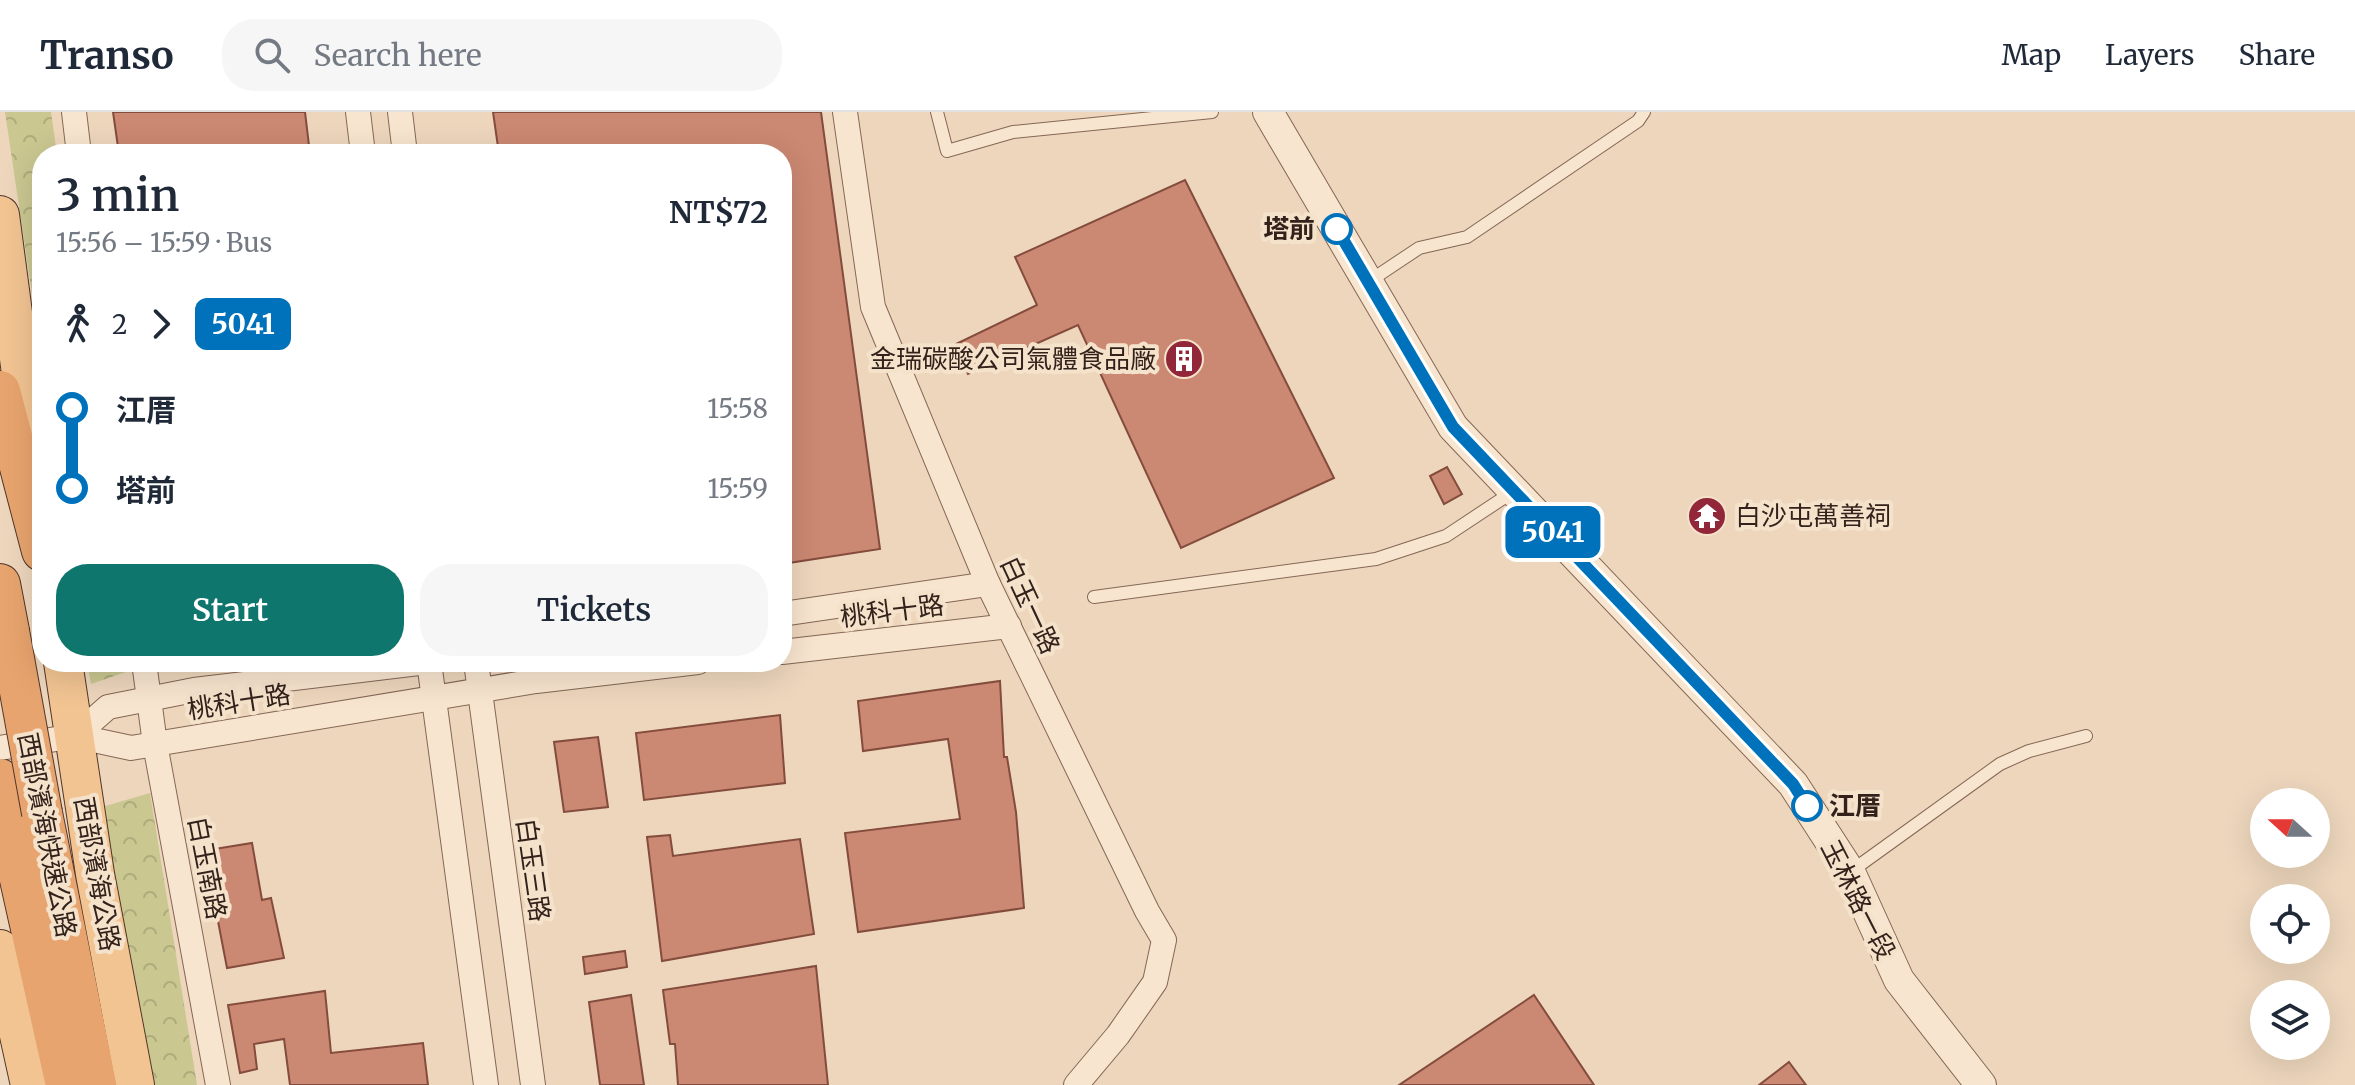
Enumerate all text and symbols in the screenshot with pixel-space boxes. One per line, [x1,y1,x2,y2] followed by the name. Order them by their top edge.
[222,19,782,91] search box
[40,32,174,79] text: Transo
[250,33,294,77] icon: search
[314,36,482,74] text: Search here
[2001,37,2061,73] text: Map
[2105,37,2194,73] text: Layers
[2238,37,2315,73] text: Share
[56,168,179,223] text: 3 min
[669,193,768,231] text: NT$72
[1263,212,1315,245] place label: 塔前
[1322,214,1352,244] marker: 塔前
[56,226,272,259] text: 15:56 – 15:59 · Bus
[56,302,100,346] icon: walk
[139,302,183,346] icon: forward
[211,306,275,342] text: 5041
[112,308,127,341] text: 2
[1163,338,1205,380] building icon: 金瑞碳酸公司氣體食品廠
[870,342,1156,375] place label: 金瑞碳酸公司氣體食品廠
[116,391,176,429] text: 江厝
[707,392,768,425] text: 15:58
[116,471,176,509] text: 塔前
[707,472,768,505] text: 15:59
[1686,495,1728,537] temple icon: 白沙屯萬善祠
[1735,499,1891,532] place label: 白沙屯萬善祠
[1497,506,1609,558] line badge: 5041
[1521,514,1585,550] text: 5041
[994,551,1067,659] street label: 白玉一路
[56,564,404,656] button: Start
[420,564,768,656] button: Tickets
[838,588,946,633] street label: 桃科十路
[185,677,293,726] street label: 桃科十路
[11,730,84,940] street label: 西部濱海快速公路
[2250,788,2330,868] north arrow
[2250,788,2330,1060] map controls
[1829,789,1881,822] place label: 江厝
[1792,791,1822,821] marker: 江厝
[68,794,127,954] street label: 西部濱海公路
[181,814,234,922] street label: 白玉南路
[510,816,557,924] street label: 白玉三路
[1814,834,1903,965] street label: 玉林路一段
[2250,884,2330,964] button: locate
[2250,980,2330,1060] button: layers

